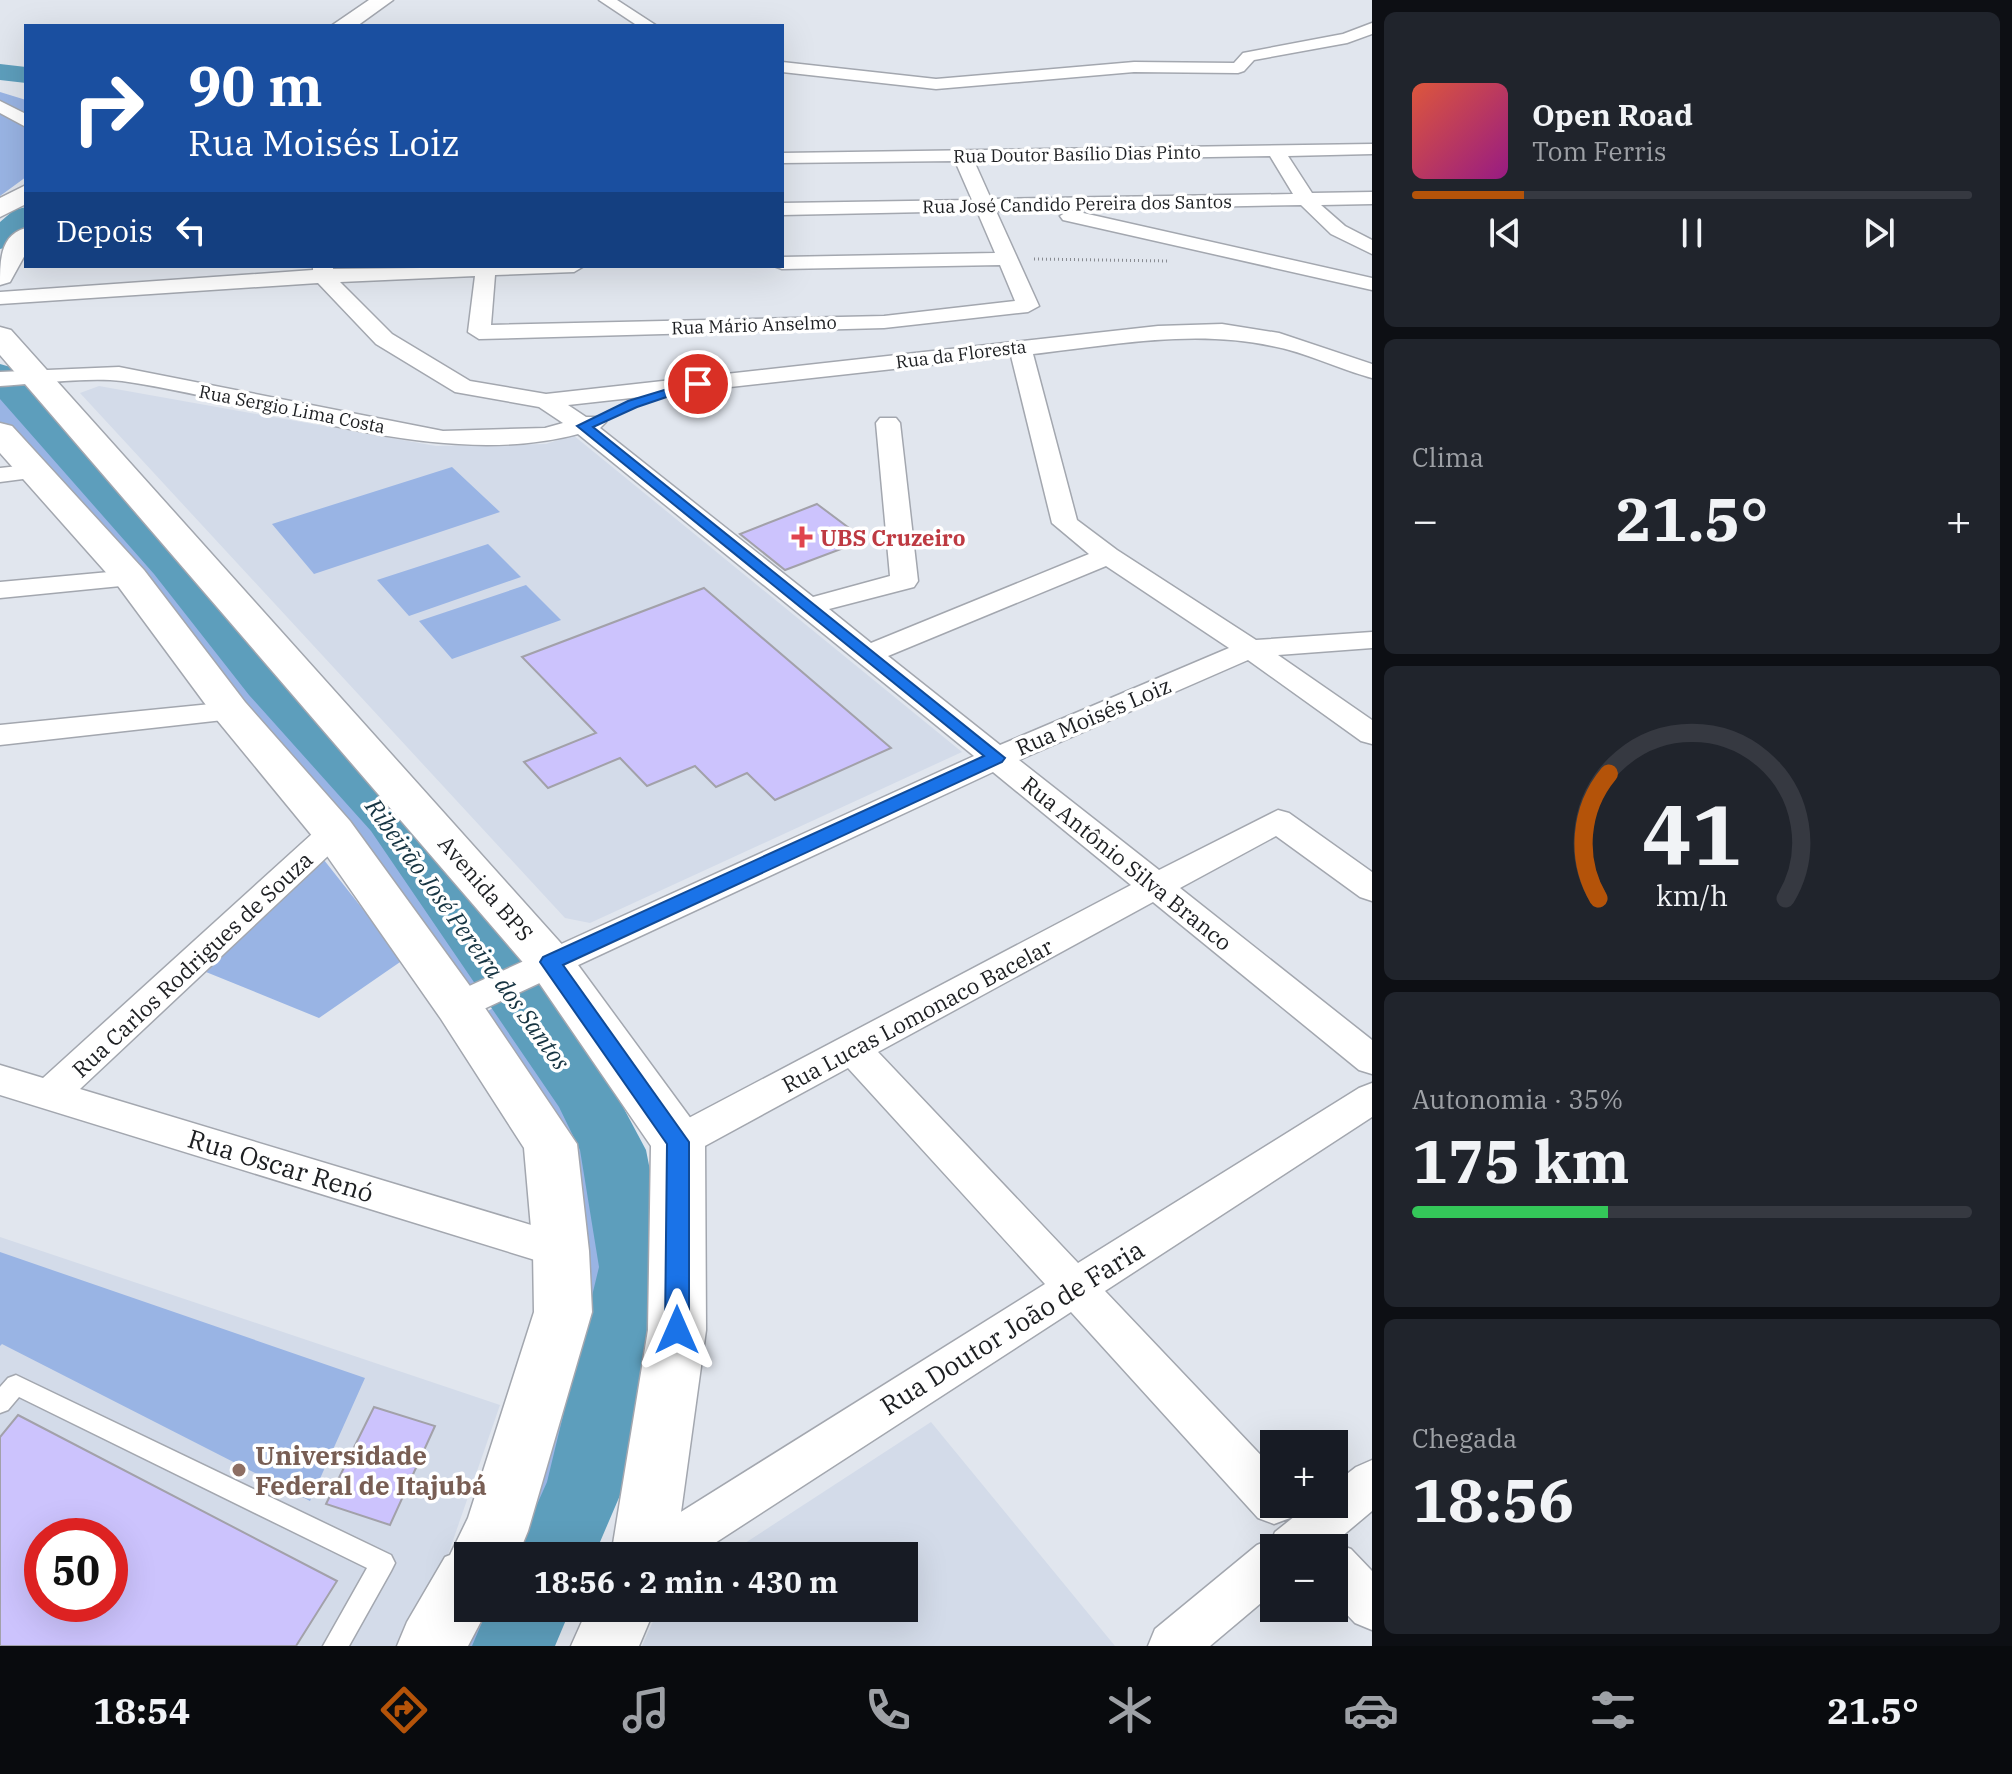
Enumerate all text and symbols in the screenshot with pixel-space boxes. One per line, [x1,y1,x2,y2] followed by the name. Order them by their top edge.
[188,49,323,121] text: 90 m
[56,56,160,160] icon: right
[1532,95,1693,134] text: Open Road
[188,119,459,166] text: Rua Moisés Loiz
[1532,134,1666,168] text: Tom Ferris
[953,140,1201,168] street label: Rua Doutor Basílio Dias Pinto
[922,190,1232,218] street label: Rua José Candido Pereira dos Santos
[169,208,213,252] icon: left
[56,211,153,250] text: Depois
[1483,211,1527,255] icon: previous
[1670,211,1714,255] icon: pause
[1857,211,1901,255] icon: next
[671,311,837,339] street label: Rua Mário Anselmo
[894,335,1028,373] street label: Rua da Floresta
[664,350,732,418] pin
[676,362,720,406] icon: arrive
[197,380,387,438] street label: Rua Sergio Lima Costa
[1412,440,1484,474] text: Clima
[1615,479,1769,558] text: 21.5°
[1412,491,1438,548] text: −
[1946,491,1972,548] text: +
[820,523,965,552] place label: UBS Cruzeiro
[791,526,813,548] marker: UBS Cruzeiro
[1011,670,1175,762] street label: Rua Moisés Loiz
[1016,769,1238,957] street label: Rua Antônio Silva Branco
[1642,780,1742,888] text: 41
[358,791,577,1076] water label: Ribeirão José Pereira dos Santos
[432,829,540,947] street label: Avenida BPS
[66,845,318,1083] street label: Rua Carlos Rodrigues de Souza
[1656,877,1728,914] text: km/h
[777,931,1058,1099] street label: Rua Lucas Lomonaco Bacelar
[1412,1082,1623,1116] text: Autonomia · 35%
[184,1121,378,1209] street label: Rua Oscar Renó
[1412,1121,1630,1200] text: 175 km
[874,1232,1150,1422] street label: Rua Doutor João de Faria
[635,1288,719,1372] position arrow
[1412,1421,1517,1455] text: Chegada
[1260,1430,1348,1622] map controls
[1260,1430,1348,1518] button: +
[255,1438,487,1502] place label: Universidade Federal de Itajubá
[1412,1460,1574,1539] text: 18:56
[230,1461,248,1479] marker: Universidade Federal de Itajubá
[24,1518,128,1622] speed limit sign: 50
[1260,1534,1348,1622] button: −
[534,1562,838,1601] text: 18:56 · 2 min · 430 m
[376,1682,432,1738] icon: directions
[618,1682,674,1738] icon: music
[860,1682,916,1738] icon: phone
[1102,1682,1158,1738] icon: climate
[1343,1682,1399,1738] icon: car
[1585,1682,1641,1738] icon: filters
[93,1687,190,1734] text: 18:54
[1827,1687,1919,1734] text: 21.5°

